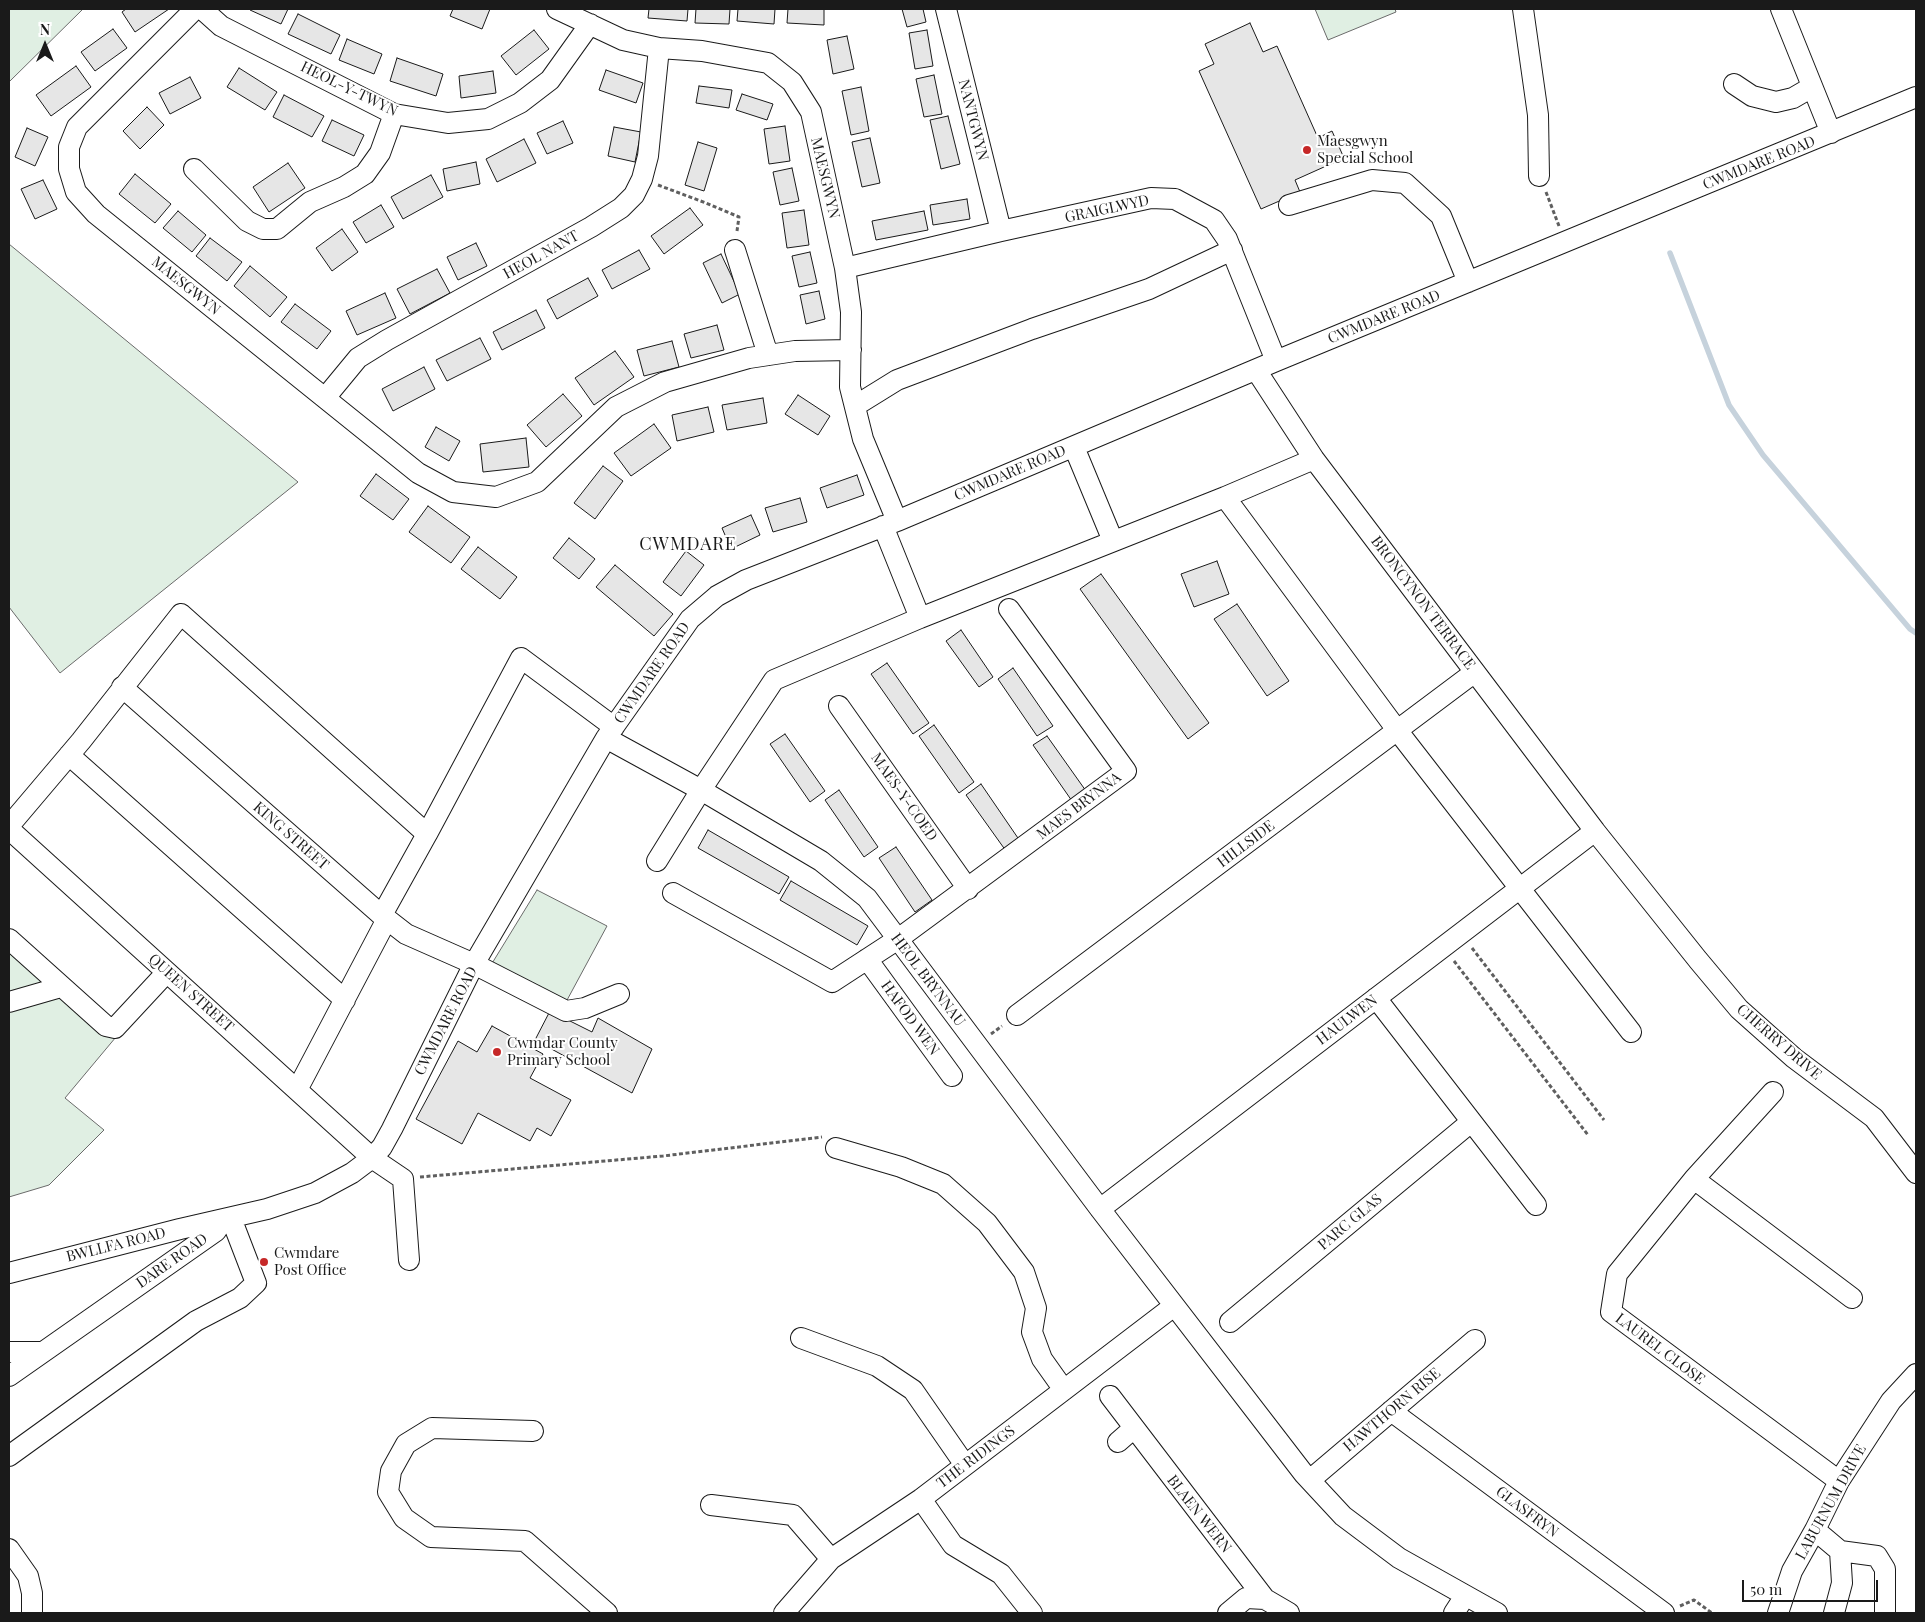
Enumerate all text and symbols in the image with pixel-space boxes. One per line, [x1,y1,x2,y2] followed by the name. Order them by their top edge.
[20,20,70,70] north arrow
[40,20,50,39] text: N
[298,58,400,120] street label: HEOL-Y-TWYN
[954,77,992,163] street label: NANTGWYN
[1317,132,1413,167] place label: Maesgwyn Special School
[1700,132,1818,194] street label: CWMDARE ROAD
[807,136,843,220] street label: MAESGWYN
[1301,144,1313,156] marker: Maesgwyn Special School
[1063,191,1151,227] street label: GRAIGLWYD
[500,227,582,283] street label: HEOL NANT
[148,253,224,319] street label: MAESGWYN
[1325,286,1443,348] street label: CWMDARE ROAD
[951,441,1069,505] street label: CWMDARE ROAD
[638,533,738,555] district label: CWMDARE
[1367,533,1479,673] street label: BRONCYNON TERRACE
[610,619,694,727] street label: CWMDARE ROAD
[867,749,941,845] street label: MAES-Y-COED
[1033,768,1125,844] street label: MAES BRYNNA
[249,798,333,874] street label: KING STREET
[1214,817,1278,871] street label: HILLSIDE
[887,930,969,1030] street label: HEOL BRYNNAU
[145,950,237,1036] street label: QUEEN STREET
[411,964,481,1078] street label: CWMDARE ROAD
[877,977,943,1059] street label: HAFOD WEN
[1313,991,1381,1049] street label: HAULWEN
[1733,1000,1825,1084] street label: CHERRY DRIVE
[507,1034,618,1069] place label: Cwmdar County Primary School
[491,1046,503,1058] marker: Cwmdar County Primary School
[1314,1190,1386,1254] street label: PARC GLAS
[64,1224,168,1266] street label: BWLLFA ROAD
[133,1230,211,1292] street label: DARE ROAD
[274,1244,347,1279] place label: Cwmdare Post Office
[258,1256,270,1268] marker: Cwmdare Post Office
[1612,1309,1708,1389] street label: LAUREL CLOSE
[1340,1364,1444,1456] street label: HAWTHORN RISE
[933,1422,1019,1492] street label: THE RIDINGS
[1792,1441,1870,1563] street label: LABURNUM DRIVE
[1163,1472,1235,1556] street label: BLAEN WERN
[1492,1483,1562,1541] street label: GLASFRYN
[1745,1570,1881,1602] scale bar
[1750,1579,1782,1599] text: 50 m

